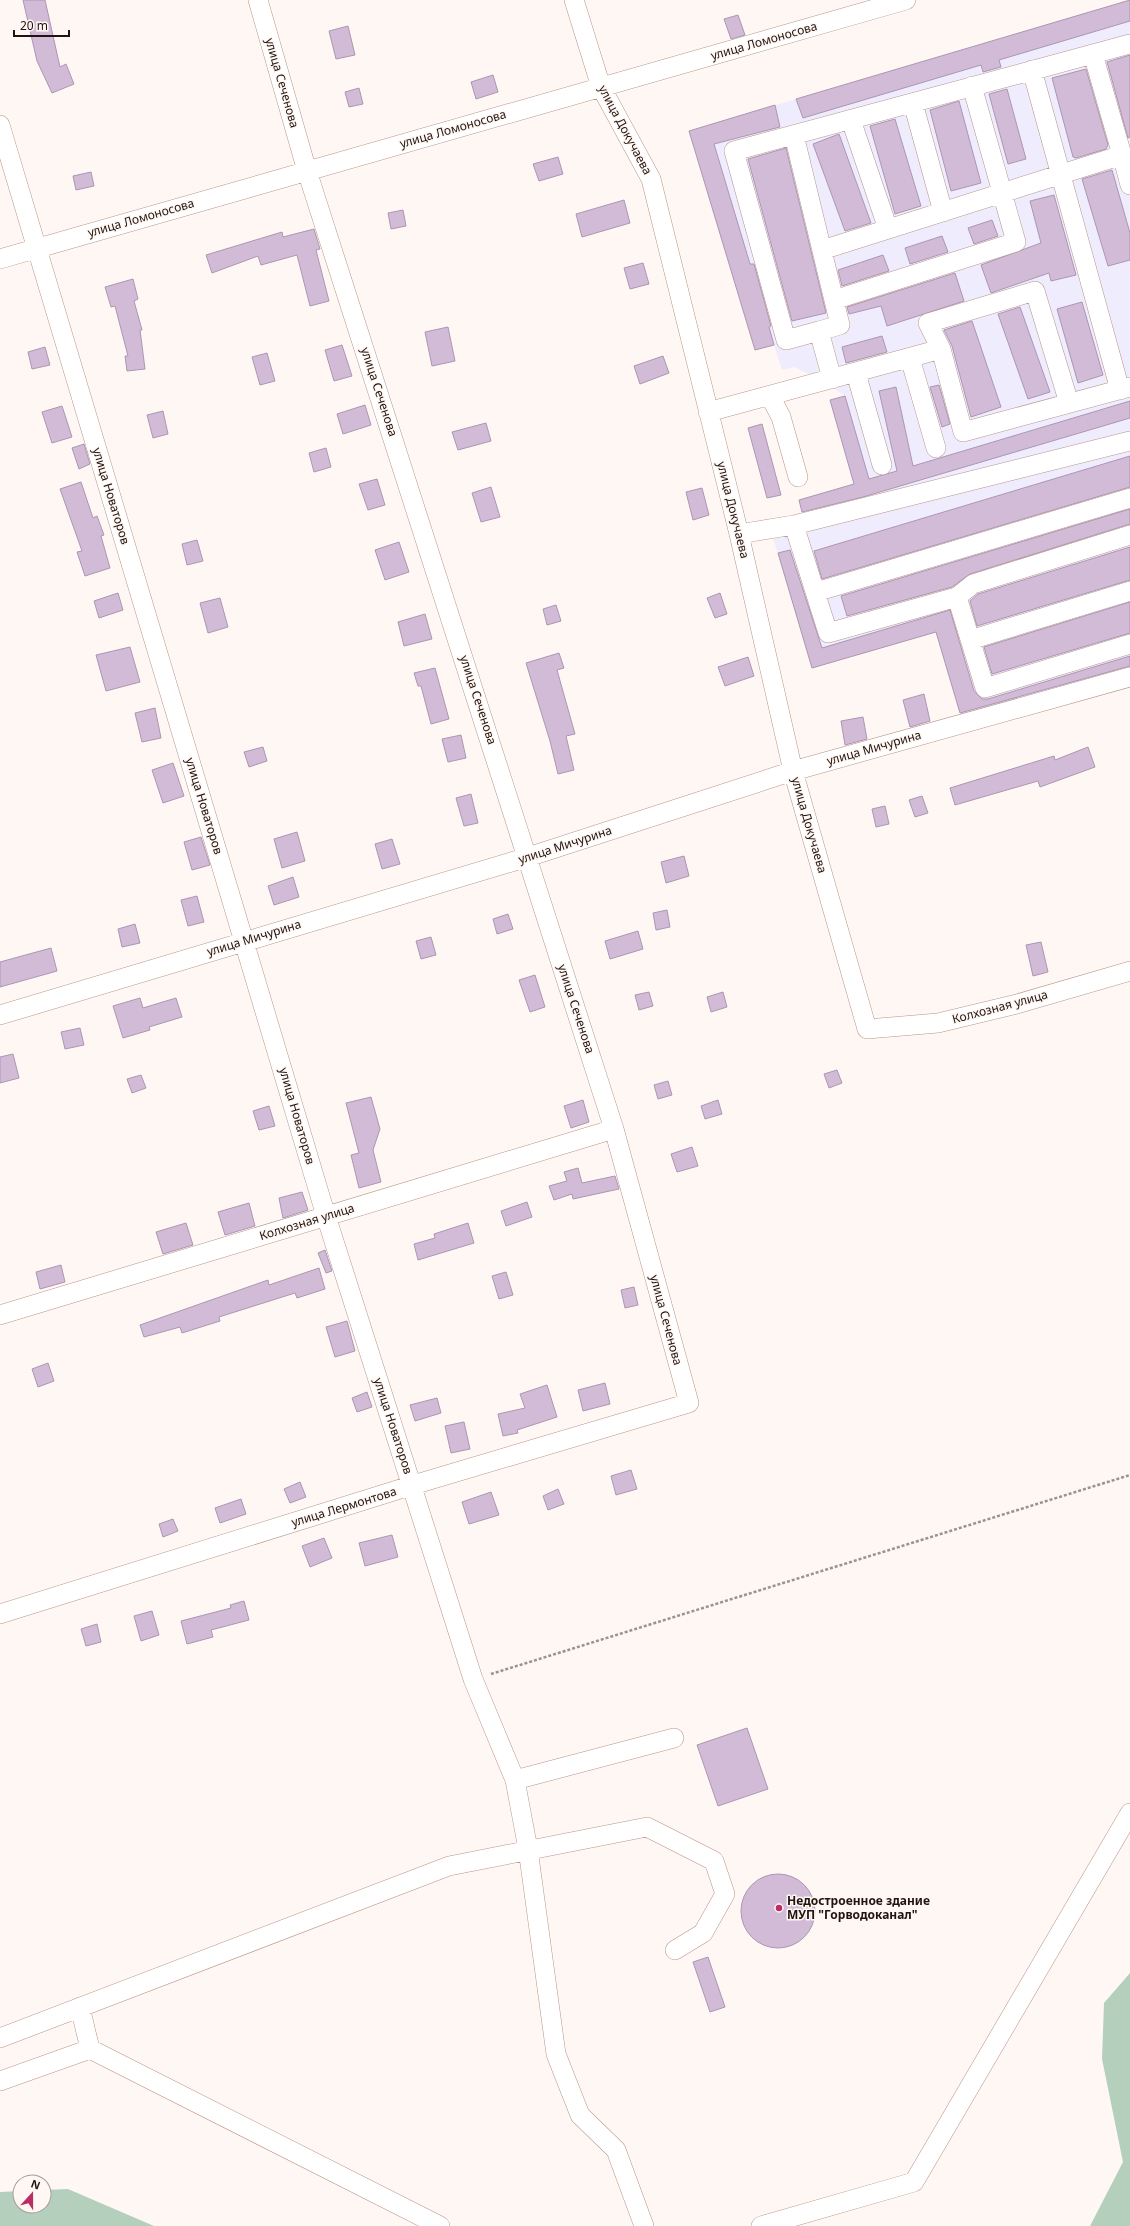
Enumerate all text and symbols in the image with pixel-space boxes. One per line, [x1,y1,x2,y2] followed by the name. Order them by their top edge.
[14,12,69,38] scale bar
[20,17,48,34] text: 20 m
[709,17,819,64] street label: улица Ломоносова
[262,36,303,130] street label: улица Сеченова
[595,82,656,178] street label: улица Докучаева
[398,105,508,152] street label: улица Ломоносова
[86,194,196,241] street label: улица Ломоносова
[357,345,402,439] street label: улица Сеченова
[89,445,134,547] street label: улица Новаторов
[713,460,754,560] street label: улица Докучаева
[456,653,501,747] street label: улица Сеченова
[825,726,923,769] street label: улица Мичурина
[182,755,227,857] street label: улица Новаторов
[788,775,831,875] street label: улица Докучаева
[516,821,614,868] street label: улица Мичурина
[205,915,303,960] street label: улица Мичурина
[554,962,599,1056] street label: улица Сеченова
[950,986,1050,1027] street label: Колхозная улица
[275,1065,320,1167] street label: улица Новаторов
[257,1199,356,1244] street label: Колхозная улица
[646,1273,687,1367] street label: улица Сеченова
[370,1376,417,1476] street label: улица Новаторов
[289,1482,399,1531] street label: улица Лермонтова
[787,1892,930,1923] place label: Недостроенное здание МУП "Горводоканал"
[774,1903,784,1913] marker: Недостроенное здание МУП "Горводоканал"
[12,2174,52,2214] north arrow
[29,2176,43,2193] text: N

